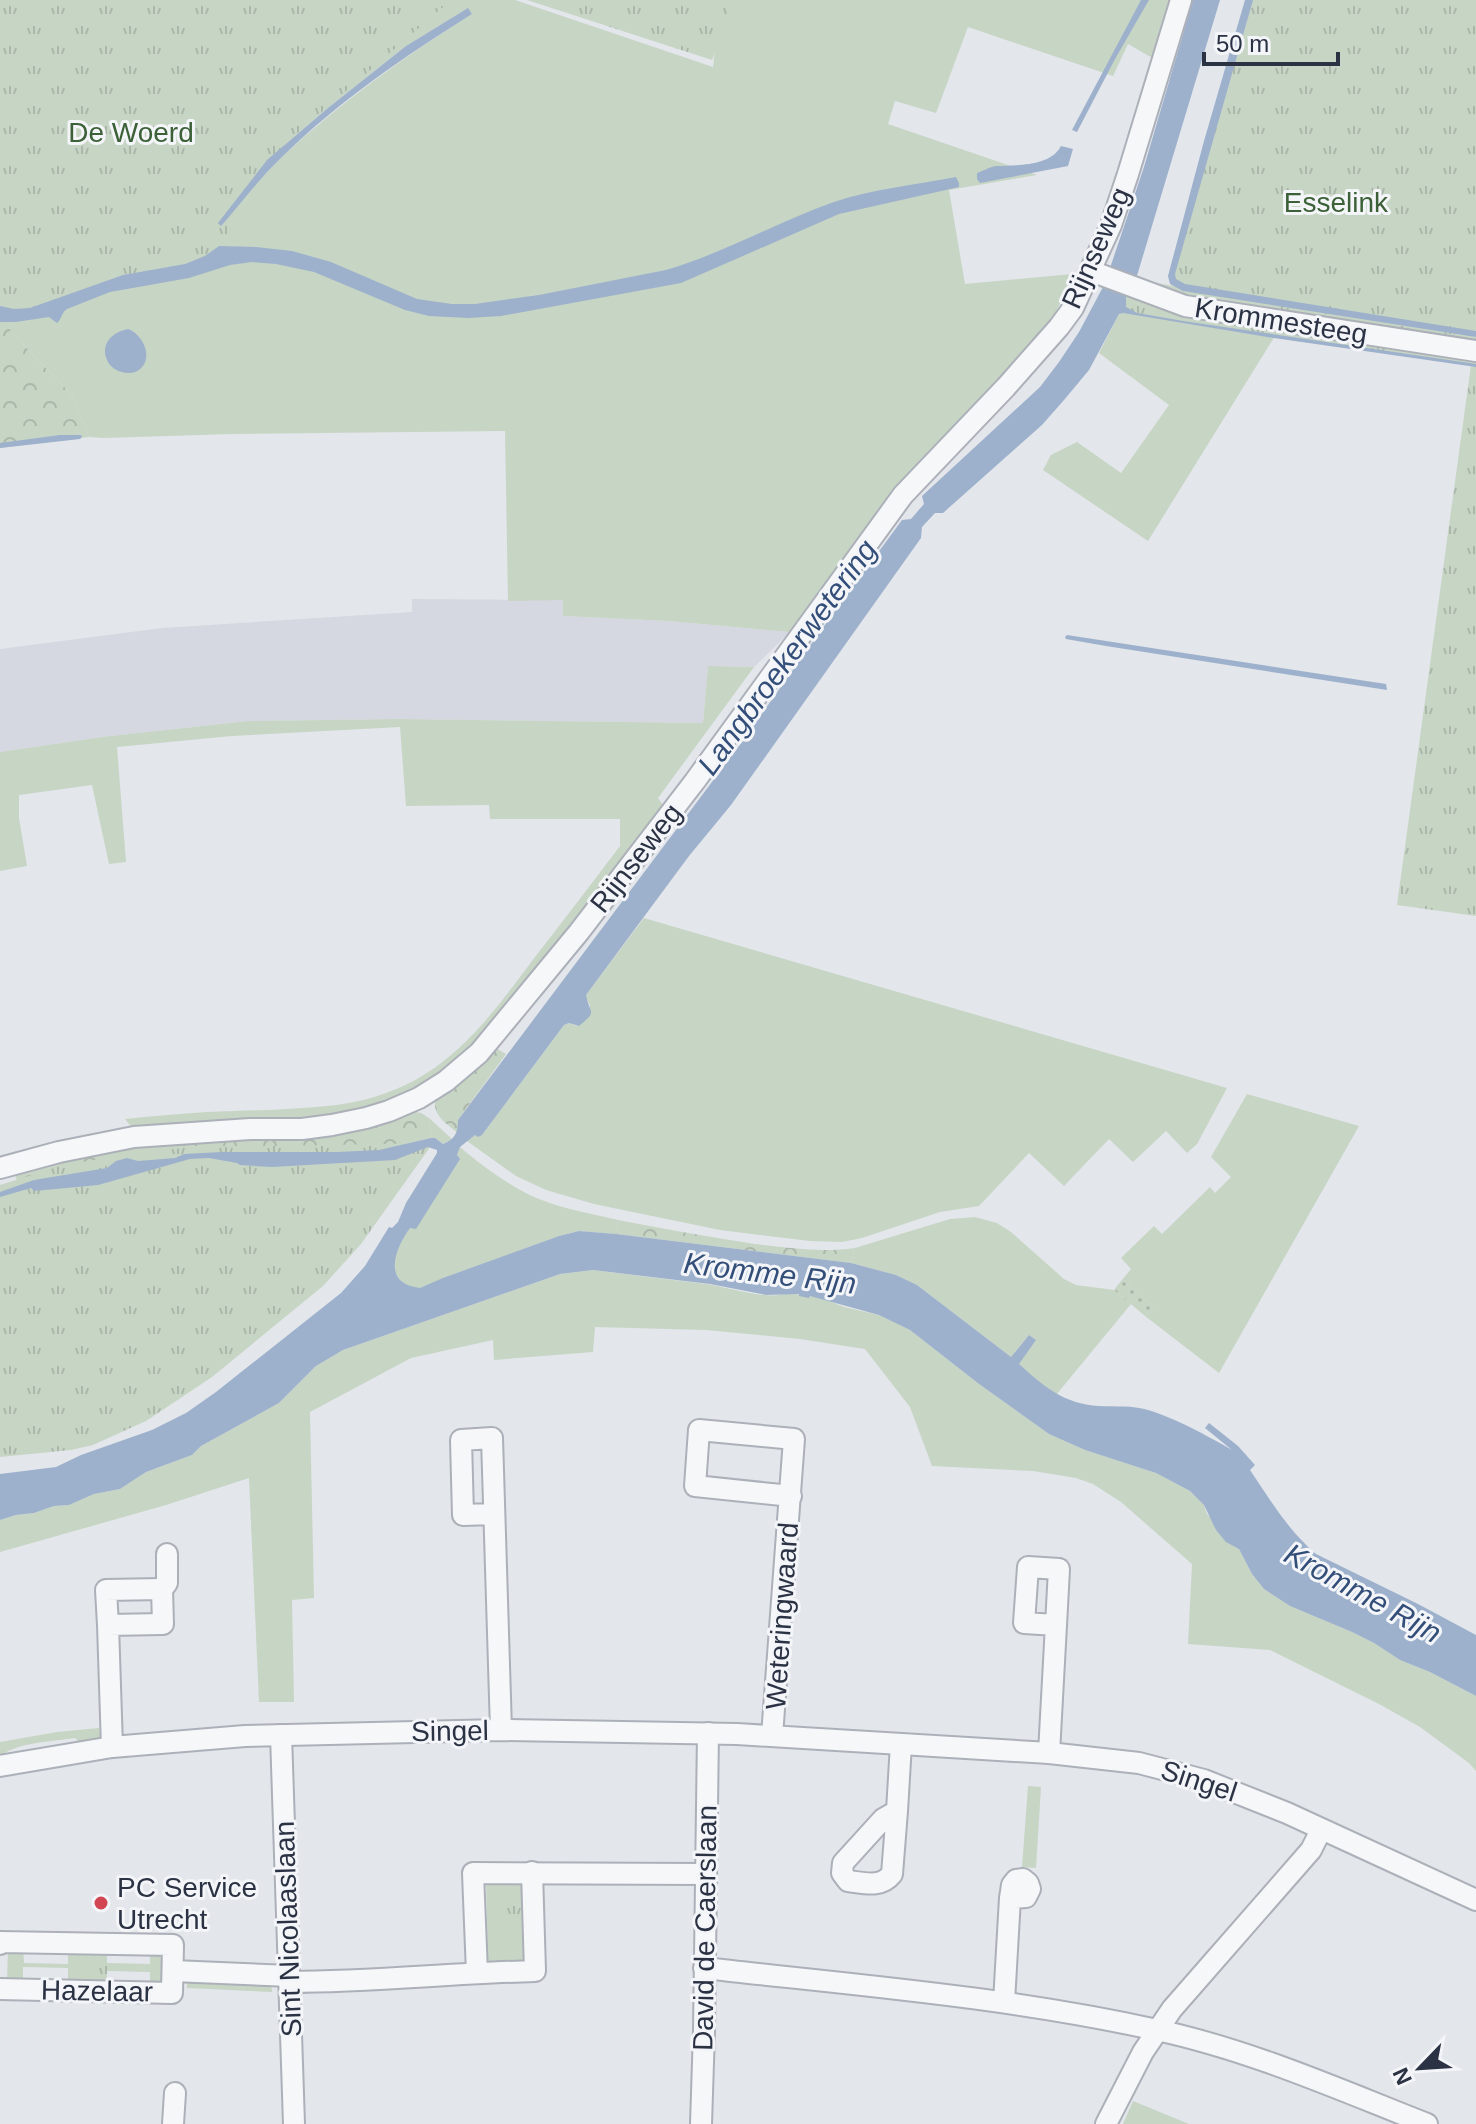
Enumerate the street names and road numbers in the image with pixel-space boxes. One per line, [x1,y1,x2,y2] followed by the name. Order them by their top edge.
[1056,183,1136,313] street label: Rijnseweg
[1192,292,1370,350] street label: Krommesteeg
[584,798,688,918] street label: Rijnseweg
[760,1521,804,1711] street label: Weteringwaard
[411,1715,489,1747] street label: Singel
[1157,1754,1241,1808] street label: Singel
[687,1805,723,2051] street label: David de Caerslaan
[269,1820,307,2038] street label: Sint Nicolaaslaan
[41,1975,153,2007] street label: Hazelaar

